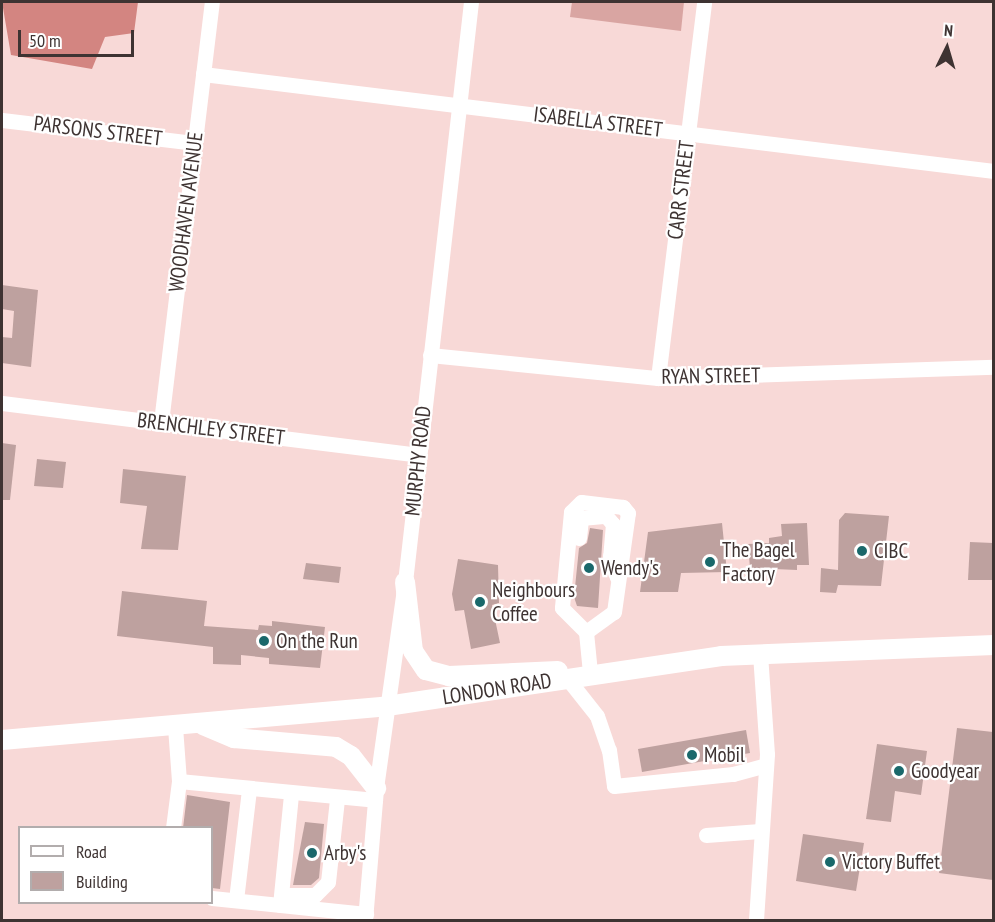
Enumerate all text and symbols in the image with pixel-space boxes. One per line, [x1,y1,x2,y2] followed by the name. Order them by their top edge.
[21,18,136,56] scale bar
[917,18,977,78] north arrow
[943,20,954,40] text: N
[29,29,61,52] text: 50 m
[532,102,664,142] street label: ISABELLA STREET
[32,111,164,151] street label: PARSONS STREET
[164,130,208,294] street label: WOODHAVEN AVENUE
[662,139,700,241] street label: CARR STREET
[661,363,761,389] street label: RYAN STREET
[400,405,436,517] street label: MURPHY ROAD
[136,407,286,451] street label: BRENCHLEY STREET
[722,537,795,587] place label: The Bagel Factory
[874,538,908,564] place label: CIBC
[855,544,869,558] marker: CIBC
[601,555,659,581] place label: Wendy's
[703,555,717,569] marker: The Bagel Factory
[582,561,596,575] marker: Wendy's
[492,577,575,627] place label: Neighbours Coffee
[473,595,487,609] marker: Neighbours Coffee
[276,628,358,654] place label: On the Run
[257,634,271,648] marker: On the Run
[441,668,553,710] street label: LONDON ROAD
[704,742,745,768] place label: Mobil
[685,748,699,762] marker: Mobil
[911,758,979,784] place label: Goodyear
[892,764,906,778] marker: Goodyear
[18,826,213,904] legend
[76,840,107,863] text: Road
[324,840,366,866] place label: Arby's
[305,846,319,860] marker: Arby's
[842,849,941,875] place label: Victory Buffet
[823,855,837,869] marker: Victory Buffet
[76,870,128,893] text: Building

